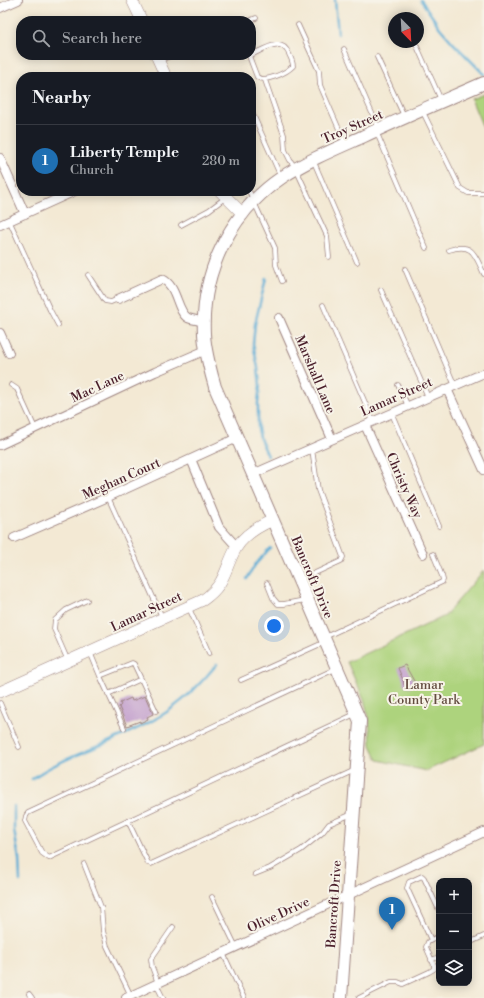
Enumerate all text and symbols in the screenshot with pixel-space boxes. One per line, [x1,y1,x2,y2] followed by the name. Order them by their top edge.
[388,12,424,48] north arrow
[16,16,256,60] search box
[30,27,52,49] icon: search
[62,29,142,48] text: Search here
[32,87,91,109] text: Nearby
[319,106,386,148] street label: Troy Street
[70,143,179,162] text: Liberty Temple
[42,153,48,169] text: 1
[202,153,240,169] text: 280 m
[70,162,114,178] text: Church
[291,333,339,416] street label: Marshall Lane
[68,367,127,406] street label: Mac Lane
[358,374,435,420] street label: Lamar Street
[383,450,426,521] street label: Christy Way
[80,454,163,503] street label: Meghan Court
[287,533,337,621] street label: Bancroft Drive
[108,588,185,635] street label: Lamar Street
[264,616,284,636] your location
[388,677,461,708] park label: Lamar County Park
[323,859,345,950] street label: Bancroft Drive
[436,878,472,986] map controls
[436,878,472,914] button: +
[245,893,313,936] street label: Olive Drive
[379,897,405,930] pin: 1
[436,914,472,950] button: −
[436,950,472,986] button: layers

